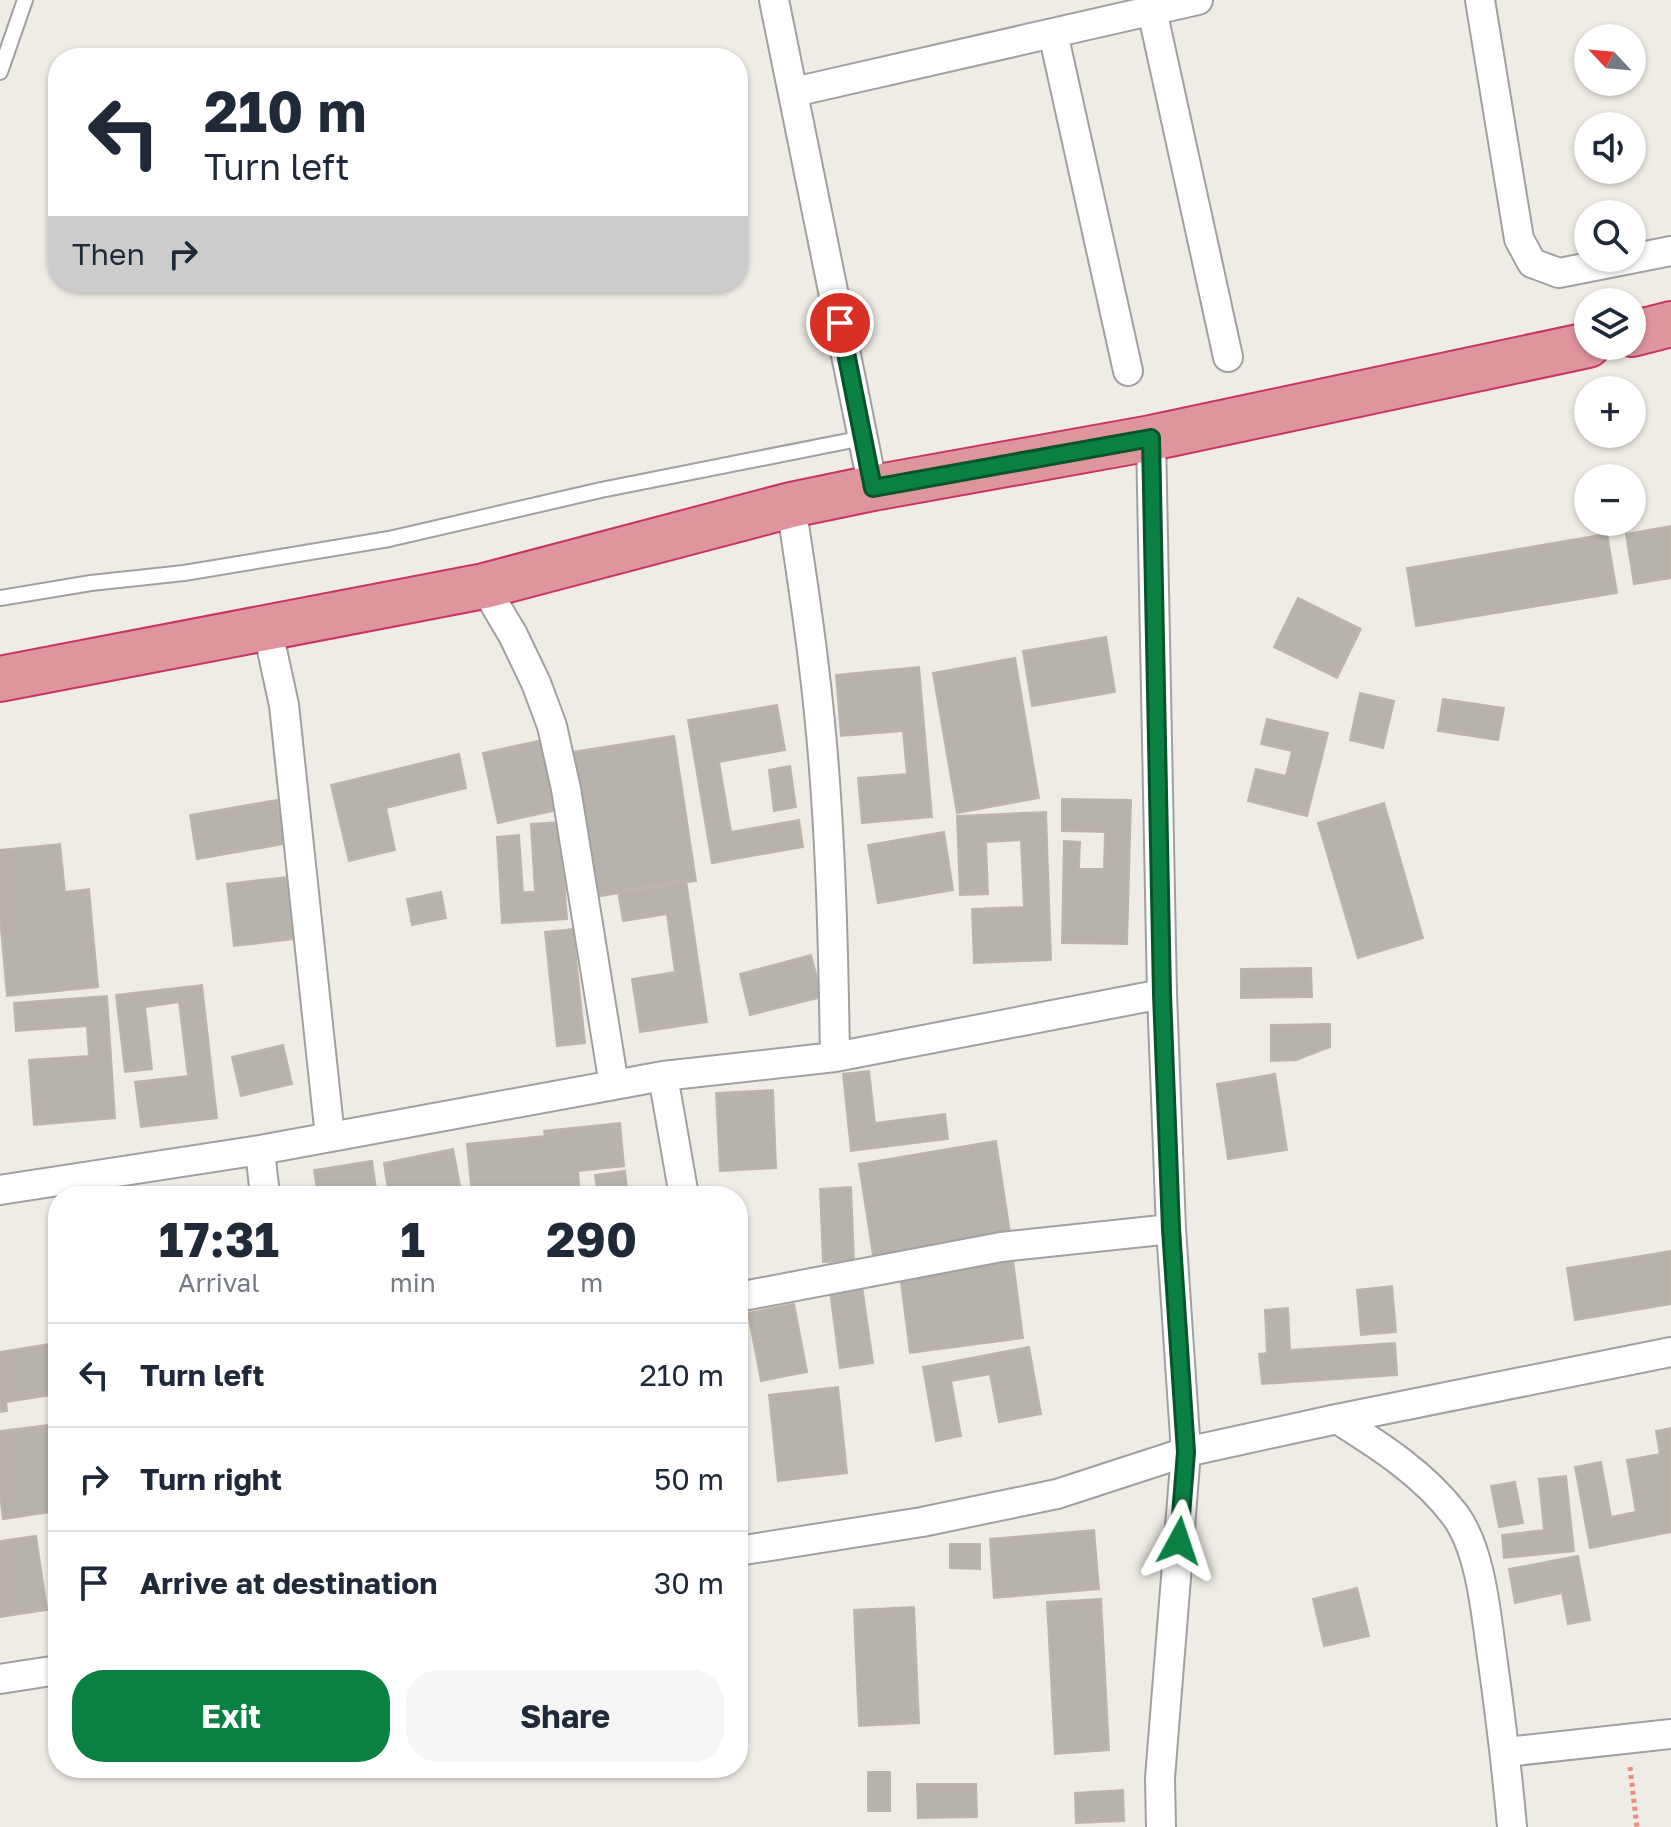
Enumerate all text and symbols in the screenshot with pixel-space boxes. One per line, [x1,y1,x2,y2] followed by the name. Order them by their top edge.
[1574,24,1646,96] north arrow
[1574,24,1646,536] map controls
[204,77,366,144] text: 210 m
[72,80,176,184] icon: left
[1574,112,1646,184] button: sound
[204,145,350,188] text: Turn left
[1574,200,1646,272] button: search
[161,232,205,276] icon: right
[72,236,145,272] text: Then
[1574,288,1646,360] button: layers
[806,289,874,357] pin
[818,301,862,345] icon: arrive
[1574,376,1646,448] button: +
[1574,464,1646,536] button: −
[159,1210,279,1268] text: 17:31
[400,1210,425,1268] text: 1
[546,1210,637,1268] text: 290
[178,1267,260,1298] text: Arrival
[390,1267,436,1298] text: min
[580,1267,603,1298] text: m
[72,1353,116,1397] icon: left
[140,1357,265,1393] text: Turn left
[639,1357,724,1393] text: 210 m
[72,1457,116,1501] icon: right
[140,1461,282,1497] text: Turn right
[654,1461,724,1497] text: 50 m
[1137,1499,1221,1583] position arrow
[72,1561,116,1605] icon: arrive
[140,1565,437,1601] text: Arrive at destination
[654,1565,724,1601] text: 30 m
[72,1670,390,1762] button: Exit
[406,1670,724,1762] button: Share

